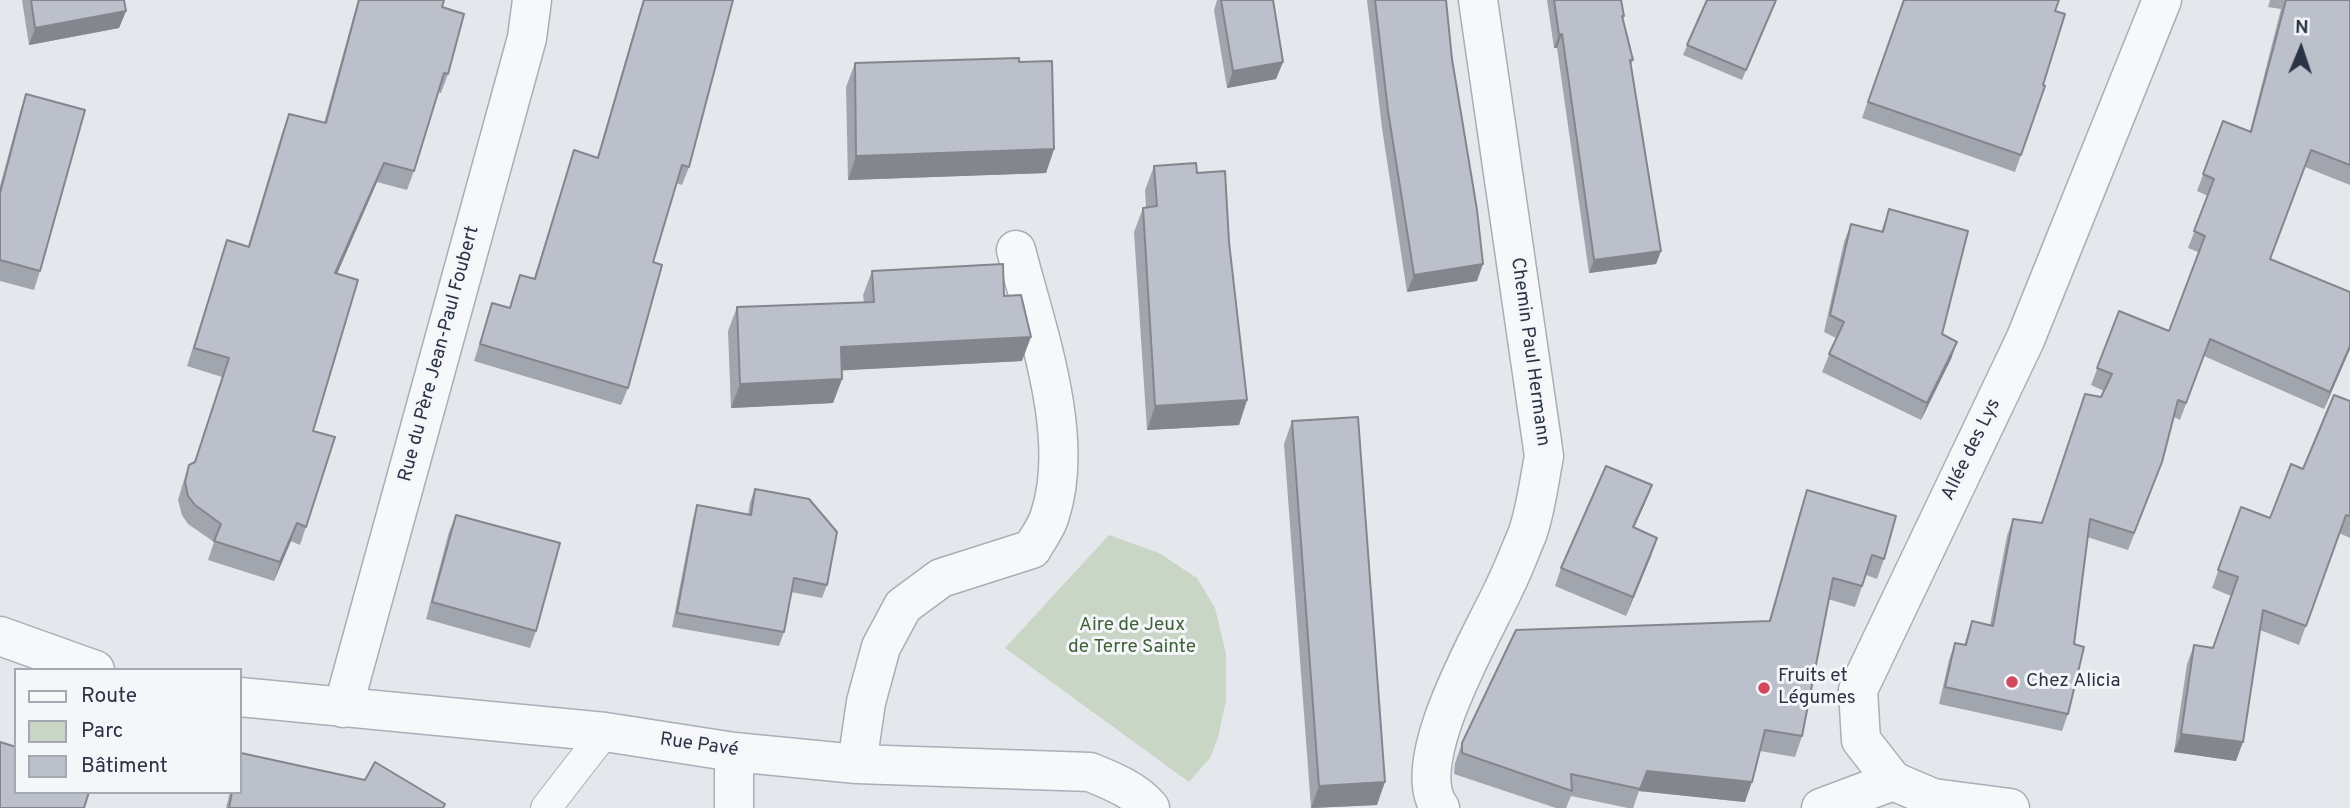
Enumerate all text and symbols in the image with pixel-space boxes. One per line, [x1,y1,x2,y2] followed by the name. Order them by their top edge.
[2266,14,2336,84] north arrow
[2294,16,2309,40] text: N
[395,224,485,484] street label: Rue du Père Jean-Paul Foubert
[1504,256,1554,448] street label: Chemin Paul Hermann
[1938,395,2006,505] street label: Allée des Lys
[1068,615,1196,659] park label: Aire de Jeux de Terre Sainte
[1778,666,1856,710] place label: Fruits et Légumes
[14,668,242,794] legend
[2026,671,2120,693] place label: Chez Alicia
[2004,674,2020,690] marker: Chez Alicia
[1756,680,1772,696] marker: Fruits et Légumes
[81,683,137,710] text: Route
[81,718,123,745] text: Parc
[658,729,740,763] street label: Rue Pavé
[81,753,168,780] text: Bâtiment

